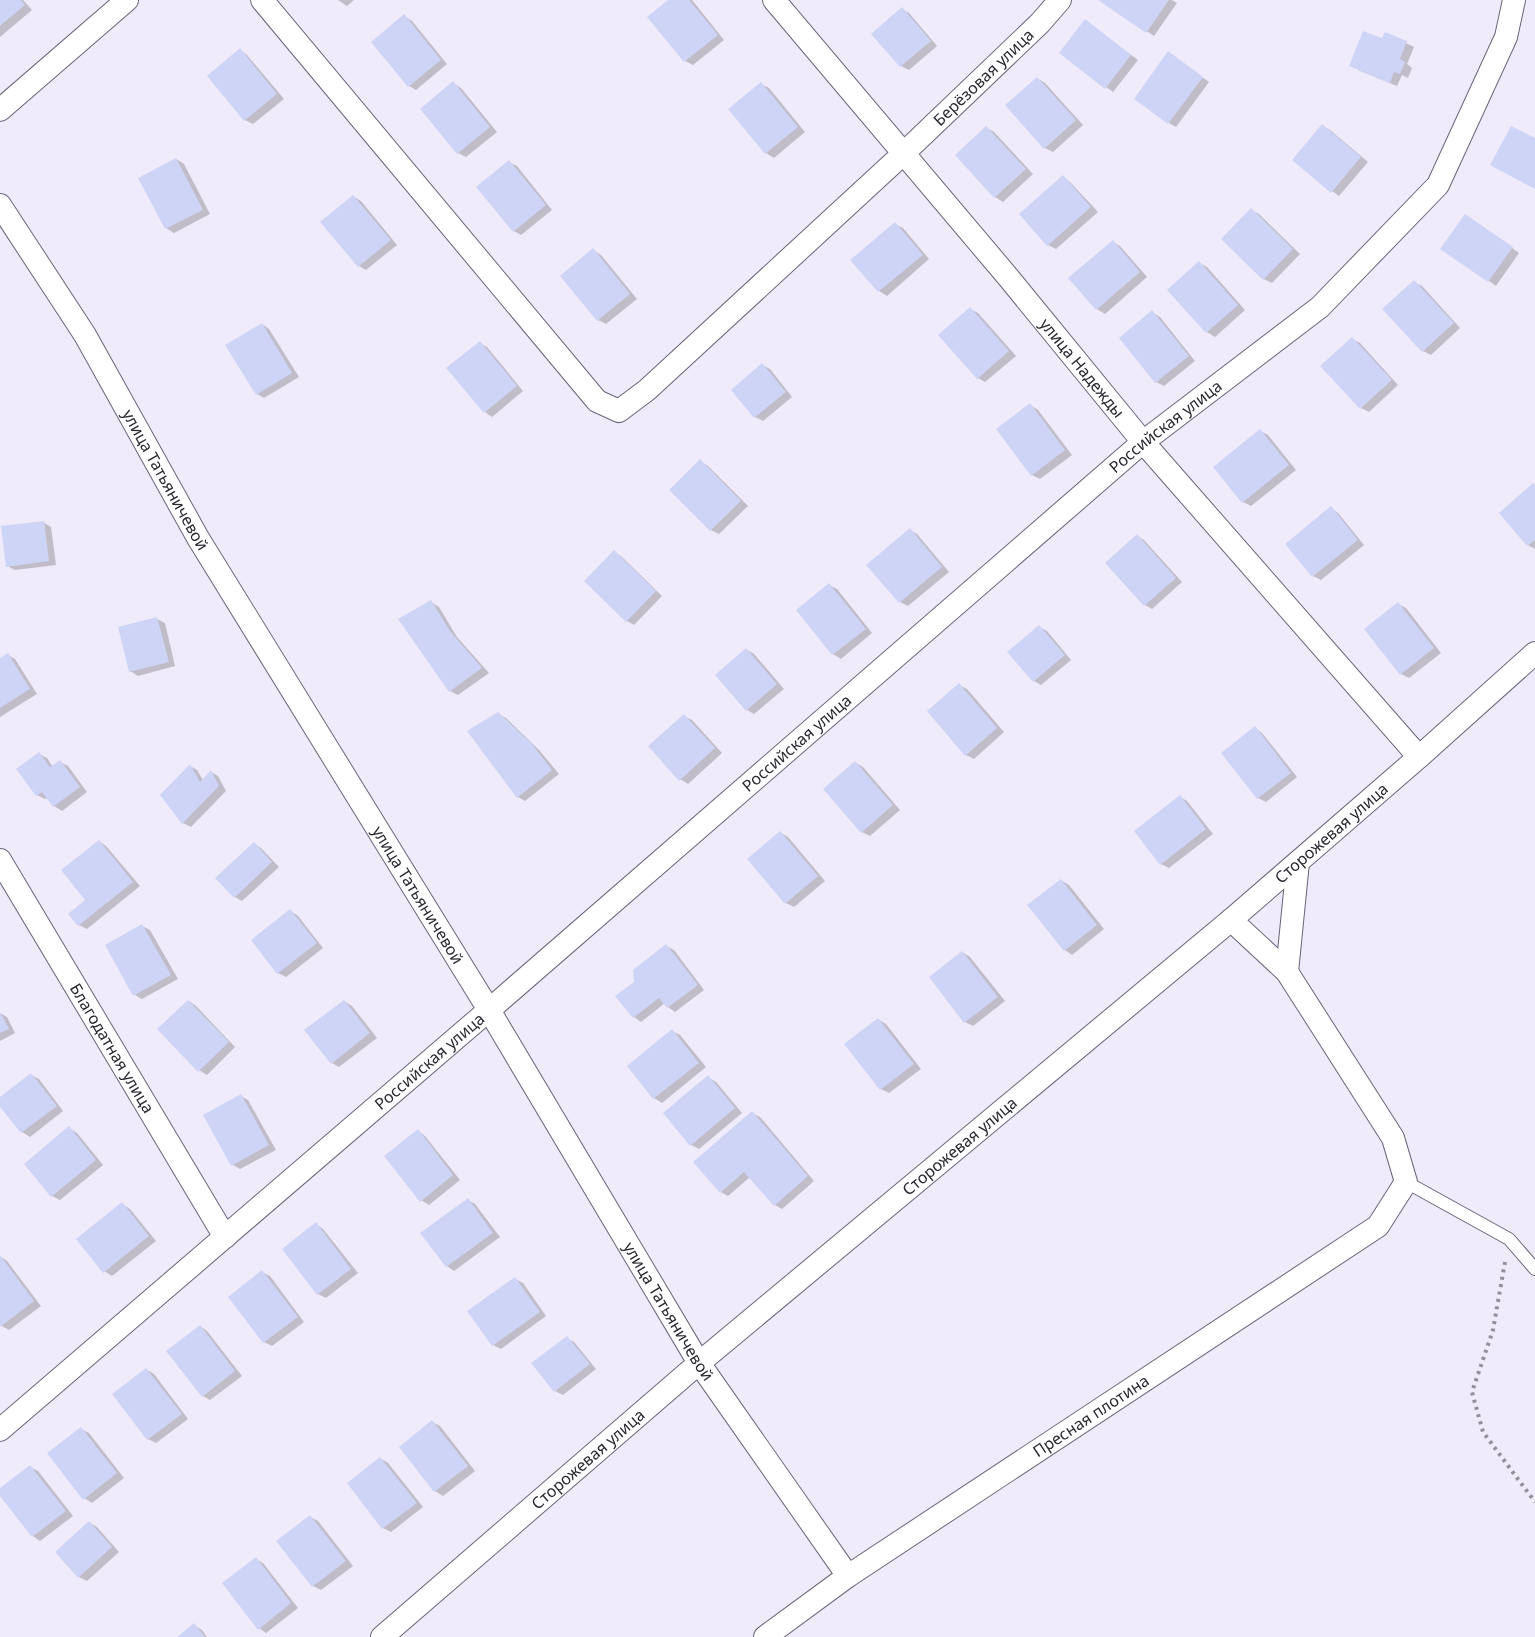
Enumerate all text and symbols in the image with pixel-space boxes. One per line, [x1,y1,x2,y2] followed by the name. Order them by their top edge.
[928,24,1038,131] street label: Берёзовая улица
[1035,313,1130,422] street label: улица Надежды
[1104,375,1226,478] street label: Российская улица
[117,405,214,554] street label: улица Татьяничевой
[737,689,856,797] street label: Российская улица
[1270,778,1393,888] street label: Сторожевая улица
[367,822,469,968] street label: улица Татьяничевой
[65,979,160,1117] street label: Благодатная улица
[370,1008,489,1115] street label: Российская улица
[897,1092,1022,1200] street label: Сторожевая улица
[618,1238,719,1385] street label: улица Татьяничевой
[1028,1369,1153,1462] street label: Пресная плотина
[526,1404,649,1514] street label: Сторожевая улица

